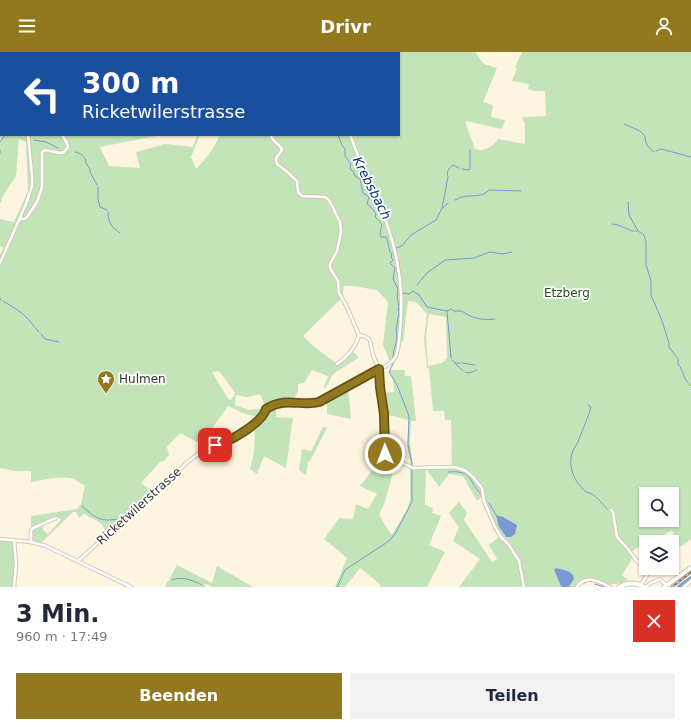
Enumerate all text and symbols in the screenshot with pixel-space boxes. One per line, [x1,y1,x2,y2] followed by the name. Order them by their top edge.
[16,15,38,37] icon: menu
[653,15,675,37] icon: person
[320,16,371,37] text: Drivr
[82,67,179,100] text: 300 m
[16,68,68,120] icon: left
[82,101,245,122] text: Ricketwilerstrasse
[350,154,394,222] water label: Krebsbach
[544,286,590,300] park label: Etzberg
[96,369,116,394] place icon: Hulmen
[119,372,166,386] place label: Hulmen
[198,428,232,462] pin
[364,433,406,475] position arrow
[204,434,226,456] icon: arrive
[94,464,184,548] street label: Ricketwilerstrasse
[639,487,679,575] map controls
[639,487,679,527] button: search
[639,535,679,575] button: layers
[16,600,99,628] text: 3 Min.
[633,600,675,642] button: close
[16,629,107,644] text: 960 m · 17:49
[16,673,342,719] button: Beenden
[350,673,675,719] button: Teilen

